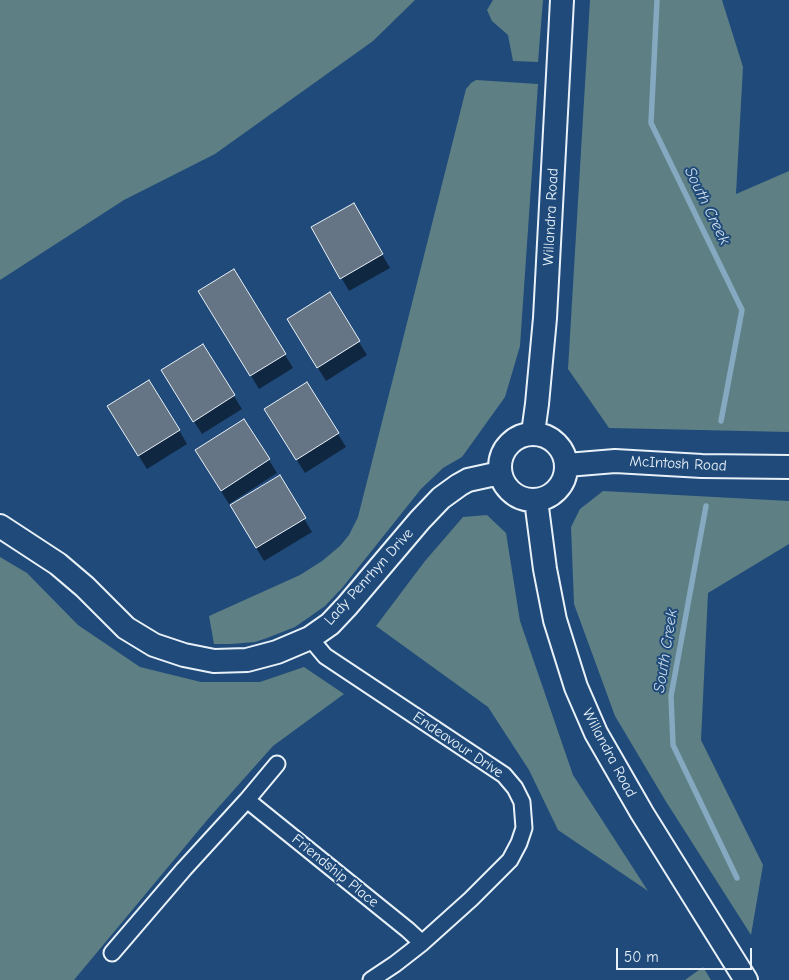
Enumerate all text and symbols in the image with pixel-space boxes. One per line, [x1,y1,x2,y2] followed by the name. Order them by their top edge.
[680,164,734,248] water label: South Creek
[539,168,563,266] street label: Willandra Road
[629,452,727,476] street label: McIntosh Road
[321,525,417,629] street label: Lady Penrhyn Drive
[650,608,682,694] water label: South Creek
[578,706,640,800] street label: Willandra Road
[409,708,507,782] street label: Endeavour Drive
[288,830,382,912] street label: Friendship Place
[619,938,755,970] scale bar
[624,948,659,966] text: 50 m

